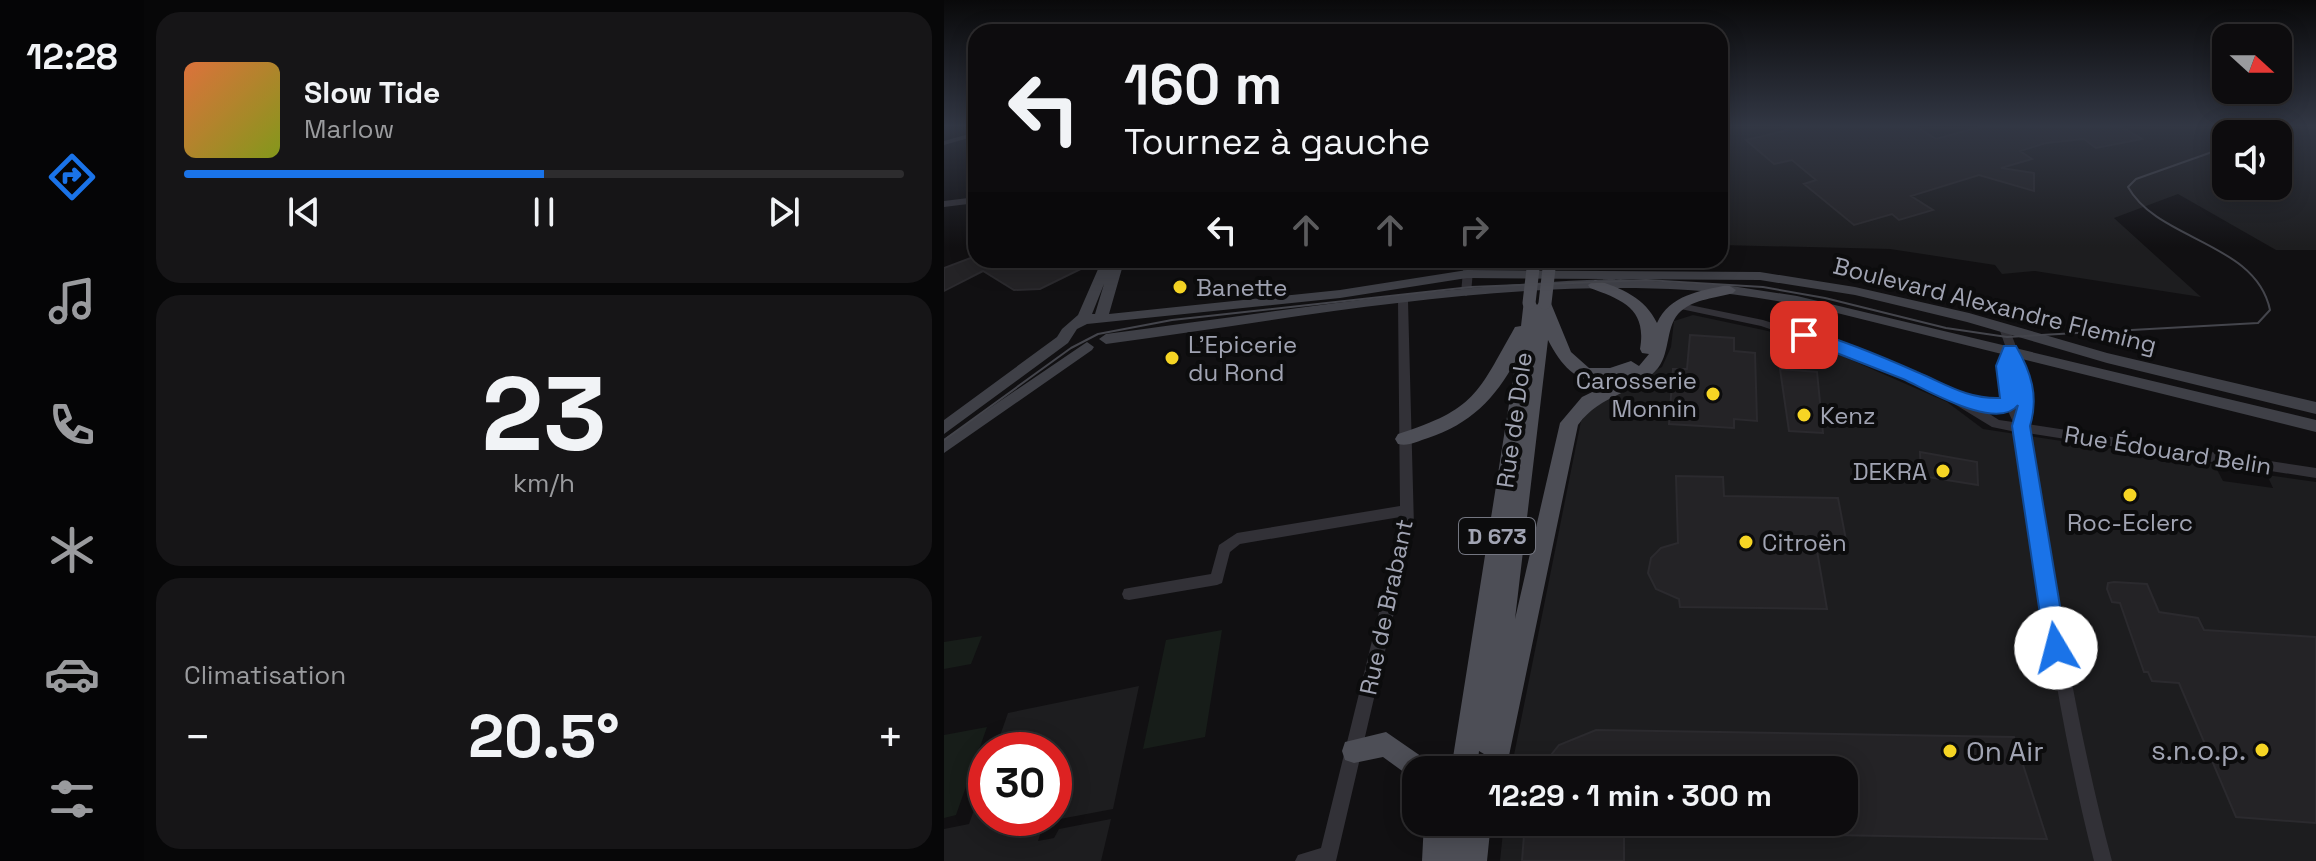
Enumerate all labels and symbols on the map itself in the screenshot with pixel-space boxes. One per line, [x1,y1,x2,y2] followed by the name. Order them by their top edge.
[2212,24,2292,104] north arrow
[1830,250,2160,360] street label: Boulevard Alexandre Fleming
[1196,272,1288,303] place label: Banette
[1171,278,1189,296] marker: Banette
[1770,301,1838,369] pin
[1188,329,1297,388] place label: L'Epicerie du Rond
[1163,349,1181,367] marker: L'Epicerie du Rond
[1489,350,1539,490] street label: Rue de Dole
[1576,365,1697,424] place label: Carosserie Monnin
[1704,385,1722,403] marker: Carosserie Monnin
[1820,400,1876,431] place label: Kenz
[1795,406,1813,424] marker: Kenz
[2062,418,2274,482] street label: Rue Édouard Belin
[1853,456,1927,487] place label: DEKRA
[1934,462,1952,480] marker: DEKRA
[2121,486,2139,504] marker: Roc-Eclerc
[2067,507,2193,538] place label: Roc-Eclerc
[1352,516,1420,698] street label: Rue de Brabant
[1459,518,1535,554] road number: D 673
[1762,527,1847,558] place label: Citroën
[1737,533,1755,551] marker: Citroën
[2014,606,2098,690] position arrow
[968,732,1072,836] speed limit sign: 30
[2151,732,2246,768] place label: s.n.o.p.
[1966,733,2044,769] place label: On Air
[2253,741,2271,759] marker: s.n.o.p.
[1941,742,1959,760] marker: On Air

